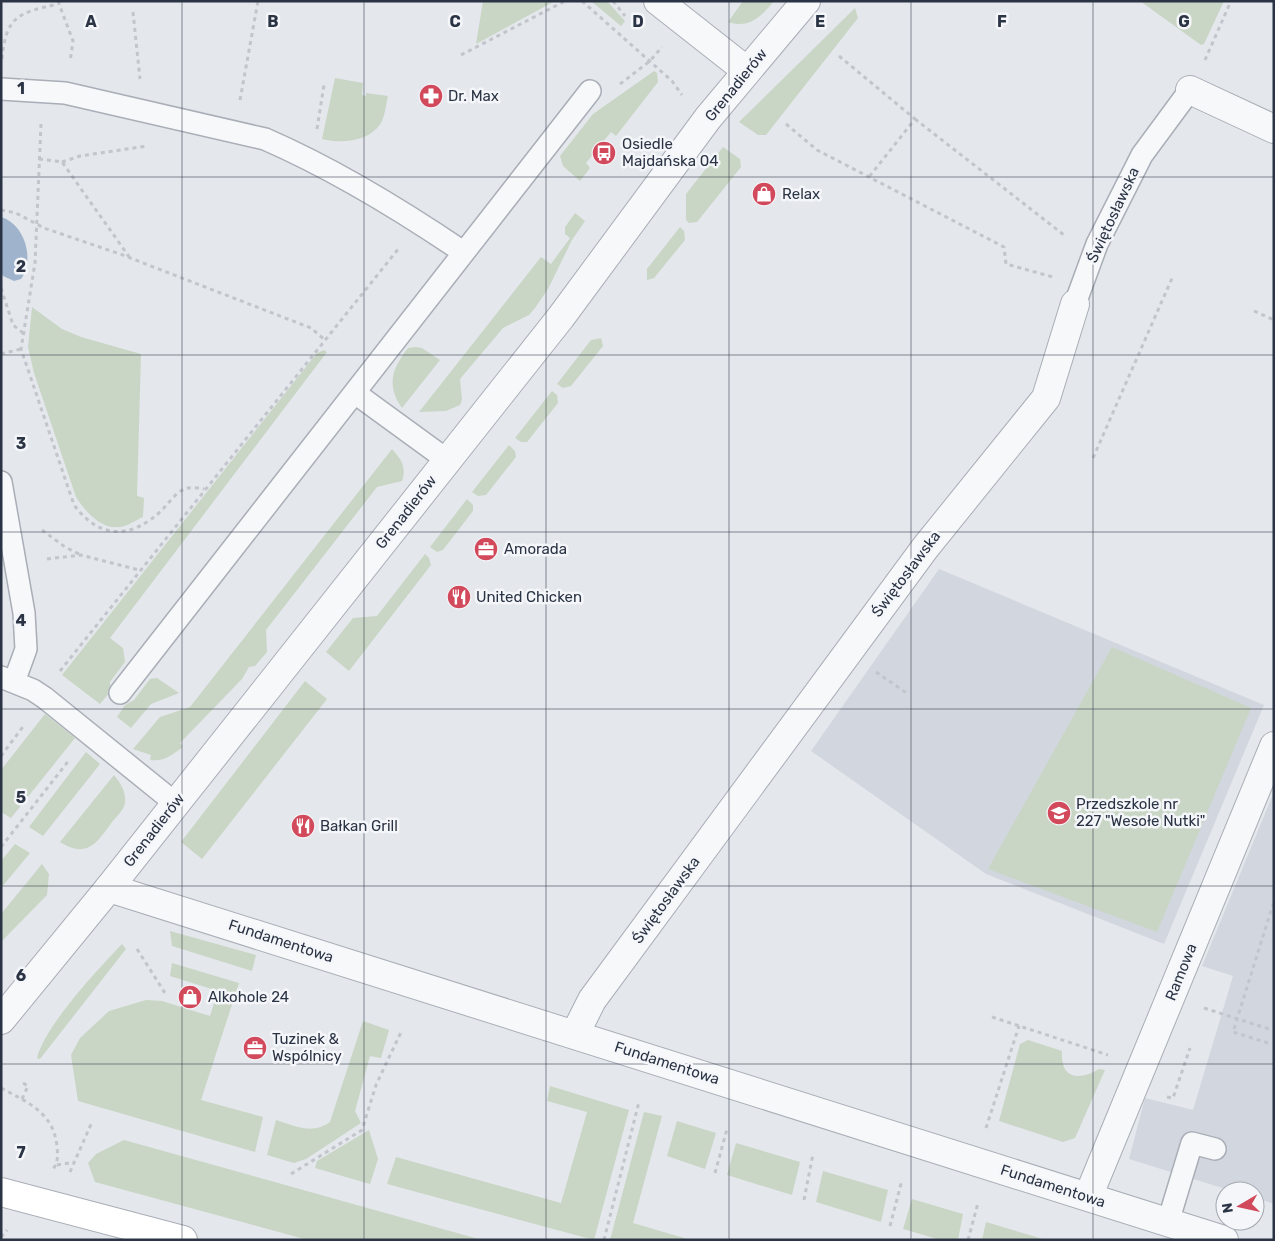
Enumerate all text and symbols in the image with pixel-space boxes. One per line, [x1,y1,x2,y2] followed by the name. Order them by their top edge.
[85,12,97,31] text: A
[267,12,279,31] text: B
[449,12,461,31] text: C
[632,12,644,31] text: D
[815,12,825,31] text: E
[997,12,1007,31] text: F
[1178,12,1190,31] text: G
[701,45,771,125] street label: Grenadierów
[17,79,25,98] text: 1
[418,83,444,109] pharmacy icon: Dr. Max
[448,87,499,105] place label: Dr. Max
[622,135,718,170] place label: Osiedle Majdańska 04
[591,140,617,166] bus stop icon: Osiedle Majdańska 04
[1083,164,1143,266] street label: Świętosławska
[751,181,777,207] shop icon: Relax
[782,185,820,203] place label: Relax
[16,257,26,276] text: 2
[16,434,26,453] text: 3
[372,472,440,552] street label: Grenadierów
[868,527,944,621] street label: Świętosławska
[473,536,499,562] office icon: Amorada
[504,540,567,558] place label: Amorada
[446,584,472,610] restaurant icon: United Chicken
[476,588,582,606] place label: United Chicken
[16,611,27,630] text: 4
[16,788,26,807] text: 5
[120,790,188,870] street label: Grenadierów
[1076,795,1205,830] place label: Przedszkole nr 227 "Wesołe Nutki"
[1046,800,1072,826] school or university icon: Przedszkole nr 227 "Wesołe Nutki"
[290,813,316,839] restaurant icon: Bałkan Grill
[320,817,398,835] place label: Bałkan Grill
[628,853,704,947] street label: Świętosławska
[226,916,336,966] street label: Fundamentowa
[1161,941,1201,1003] street label: Ramowa
[16,966,26,985] text: 6
[177,984,203,1010] shop icon: Alkohole 24
[208,988,289,1006] place label: Alkohole 24
[272,1030,342,1065] place label: Tuzinek & Wspólnicy
[242,1035,268,1061] office icon: Tuzinek & Wspólnicy
[612,1038,722,1088] street label: Fundamentowa
[16,1143,26,1162] text: 7
[998,1161,1108,1211] street label: Fundamentowa
[1215,1181,1265,1231] north arrow
[1218,1202,1237,1214] text: N

